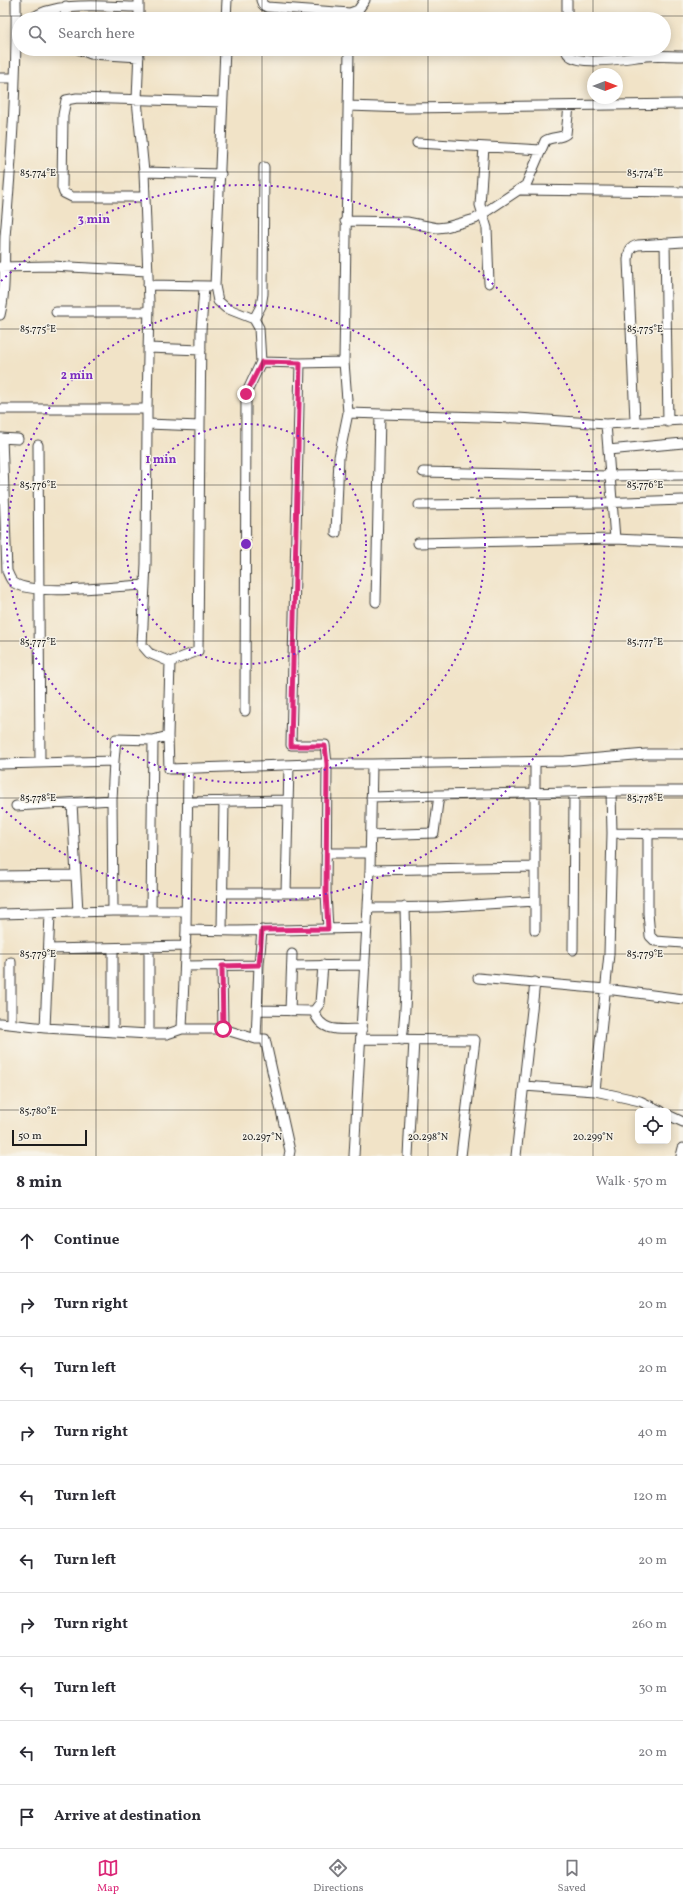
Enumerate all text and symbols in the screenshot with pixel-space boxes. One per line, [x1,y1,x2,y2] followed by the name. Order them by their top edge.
[12,12,671,56] search box
[26,23,48,45] icon: search
[58,24,135,45] text: Search here
[587,68,623,104] north arrow
[20,166,56,180] text: 85.774°E
[627,166,663,180] text: 85.774°E
[78,212,110,228] text: 3 min
[20,322,56,336] text: 85.775°E
[627,322,663,336] text: 85.775°E
[61,368,93,384] text: 2 min
[237,385,255,403] route end
[146,452,177,468] text: 1 min
[20,478,56,492] text: 85.776°E
[627,478,663,492] text: 85.776°E
[239,537,253,551] centre of rings
[20,635,56,649] text: 85.777°E
[627,635,663,649] text: 85.777°E
[20,791,56,805] text: 85.778°E
[627,791,663,805] text: 85.778°E
[20,947,56,961] text: 85.779°E
[627,947,663,961] text: 85.779°E
[214,1020,232,1038] route start
[19,1104,57,1118] text: 85.780°E
[635,1108,671,1144] map controls
[635,1108,671,1144] button: locate
[12,1128,87,1147] scale bar
[18,1129,42,1144] text: 50 m
[242,1130,283,1144] text: 20.297°N
[408,1130,449,1144] text: 20.298°N
[573,1130,614,1144] text: 20.299°N
[16,1171,62,1194] text: 8 min
[596,1173,667,1191] text: Walk · 570 m
[16,1230,38,1252] icon: ahead
[54,1230,119,1251] text: Continue
[638,1232,667,1250] text: 40 m
[16,1294,38,1316] icon: right
[54,1294,128,1315] text: Turn right
[638,1296,667,1314] text: 20 m
[16,1358,38,1380] icon: left
[54,1358,116,1379] text: Turn left
[638,1360,667,1378] text: 20 m
[16,1422,38,1444] icon: right
[54,1422,128,1443] text: Turn right
[638,1424,667,1442] text: 40 m
[16,1486,38,1508] icon: left
[54,1486,116,1507] text: Turn left
[633,1488,667,1506] text: 120 m
[16,1550,38,1572] icon: left
[54,1550,116,1571] text: Turn left
[638,1552,667,1570] text: 20 m
[16,1614,38,1636] icon: right
[54,1614,128,1635] text: Turn right
[632,1616,667,1634] text: 260 m
[16,1678,38,1700] icon: left
[54,1678,116,1699] text: Turn left
[639,1680,667,1698] text: 30 m
[16,1742,38,1764] icon: left
[54,1742,116,1763] text: Turn left
[638,1744,667,1762] text: 20 m
[16,1806,38,1828] icon: arrive
[54,1806,201,1827] text: Arrive at destination
[97,1857,119,1896] tab: Map
[313,1857,364,1896] tab: Directions
[558,1857,586,1896] tab: Saved

